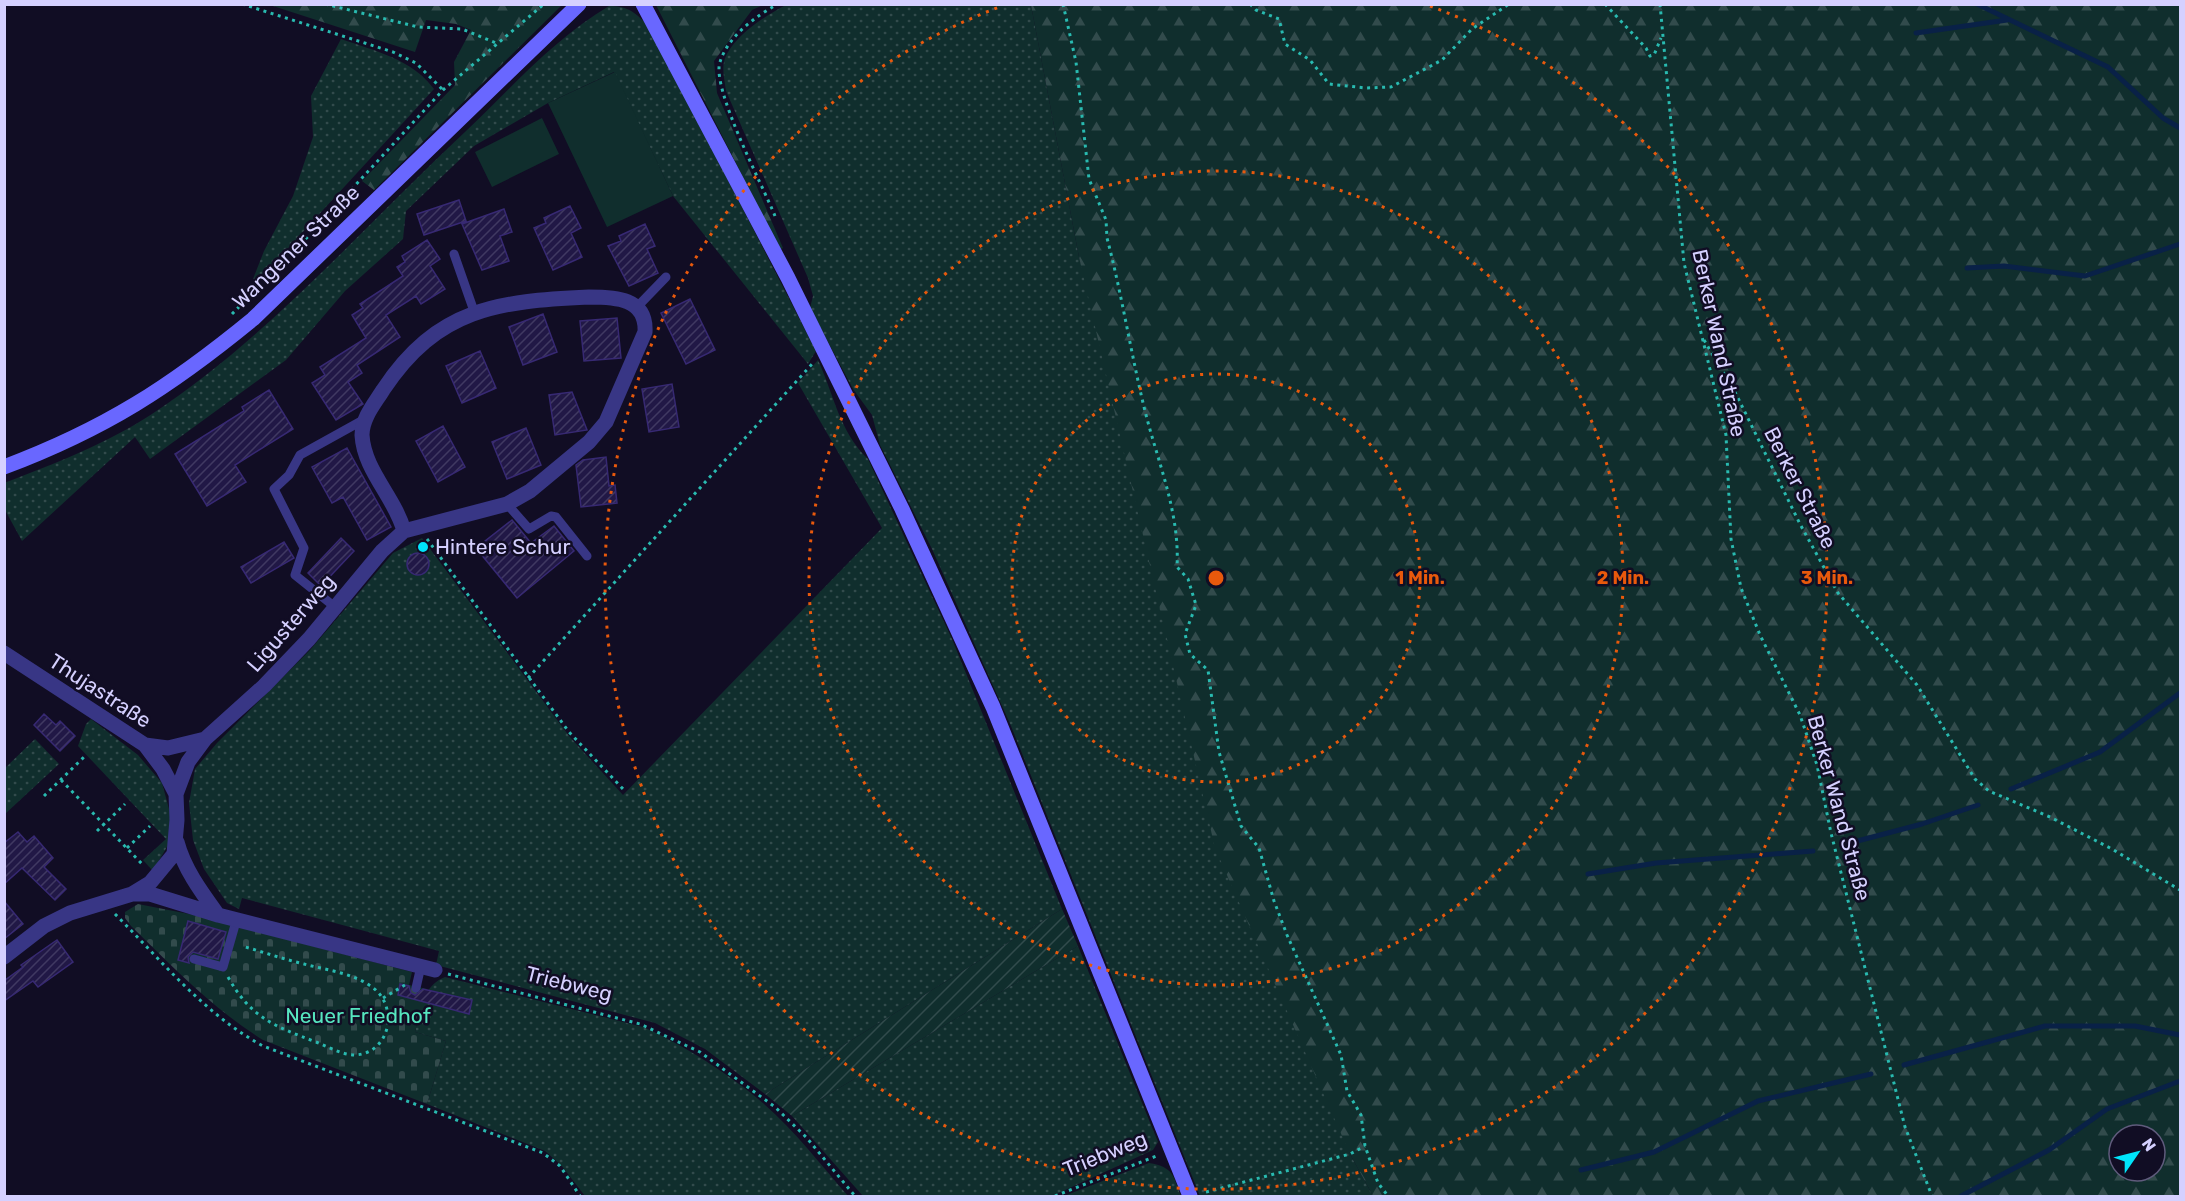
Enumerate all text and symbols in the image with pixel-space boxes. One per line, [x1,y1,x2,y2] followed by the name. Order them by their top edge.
[227,180,364,314] street label: Wangener Straße
[1687,247,1752,439] street label: Berker Wand Straße
[1759,423,1842,553] street label: Berker Straße
[435,534,570,559] place label: Hintere Schur
[416,540,430,554] marker: Hintere Schur
[1395,567,1445,589] text: 1 Min.
[1597,567,1649,589] text: 2 Min.
[1801,567,1853,589] text: 3 Min.
[1206,568,1226,588] centre of rings
[241,569,340,677] street label: Ligusterweg
[45,648,156,733] street label: Thujastraße
[1803,712,1876,903] street label: Berker Wand Straße
[523,961,615,1006] street label: Triebweg
[285,1003,431,1028] park label: Neuer Friedhof
[2107,1123,2167,1183] north arrow
[1059,1125,1150,1182] street label: Triebweg
[2138,1135,2160,1155] text: N

